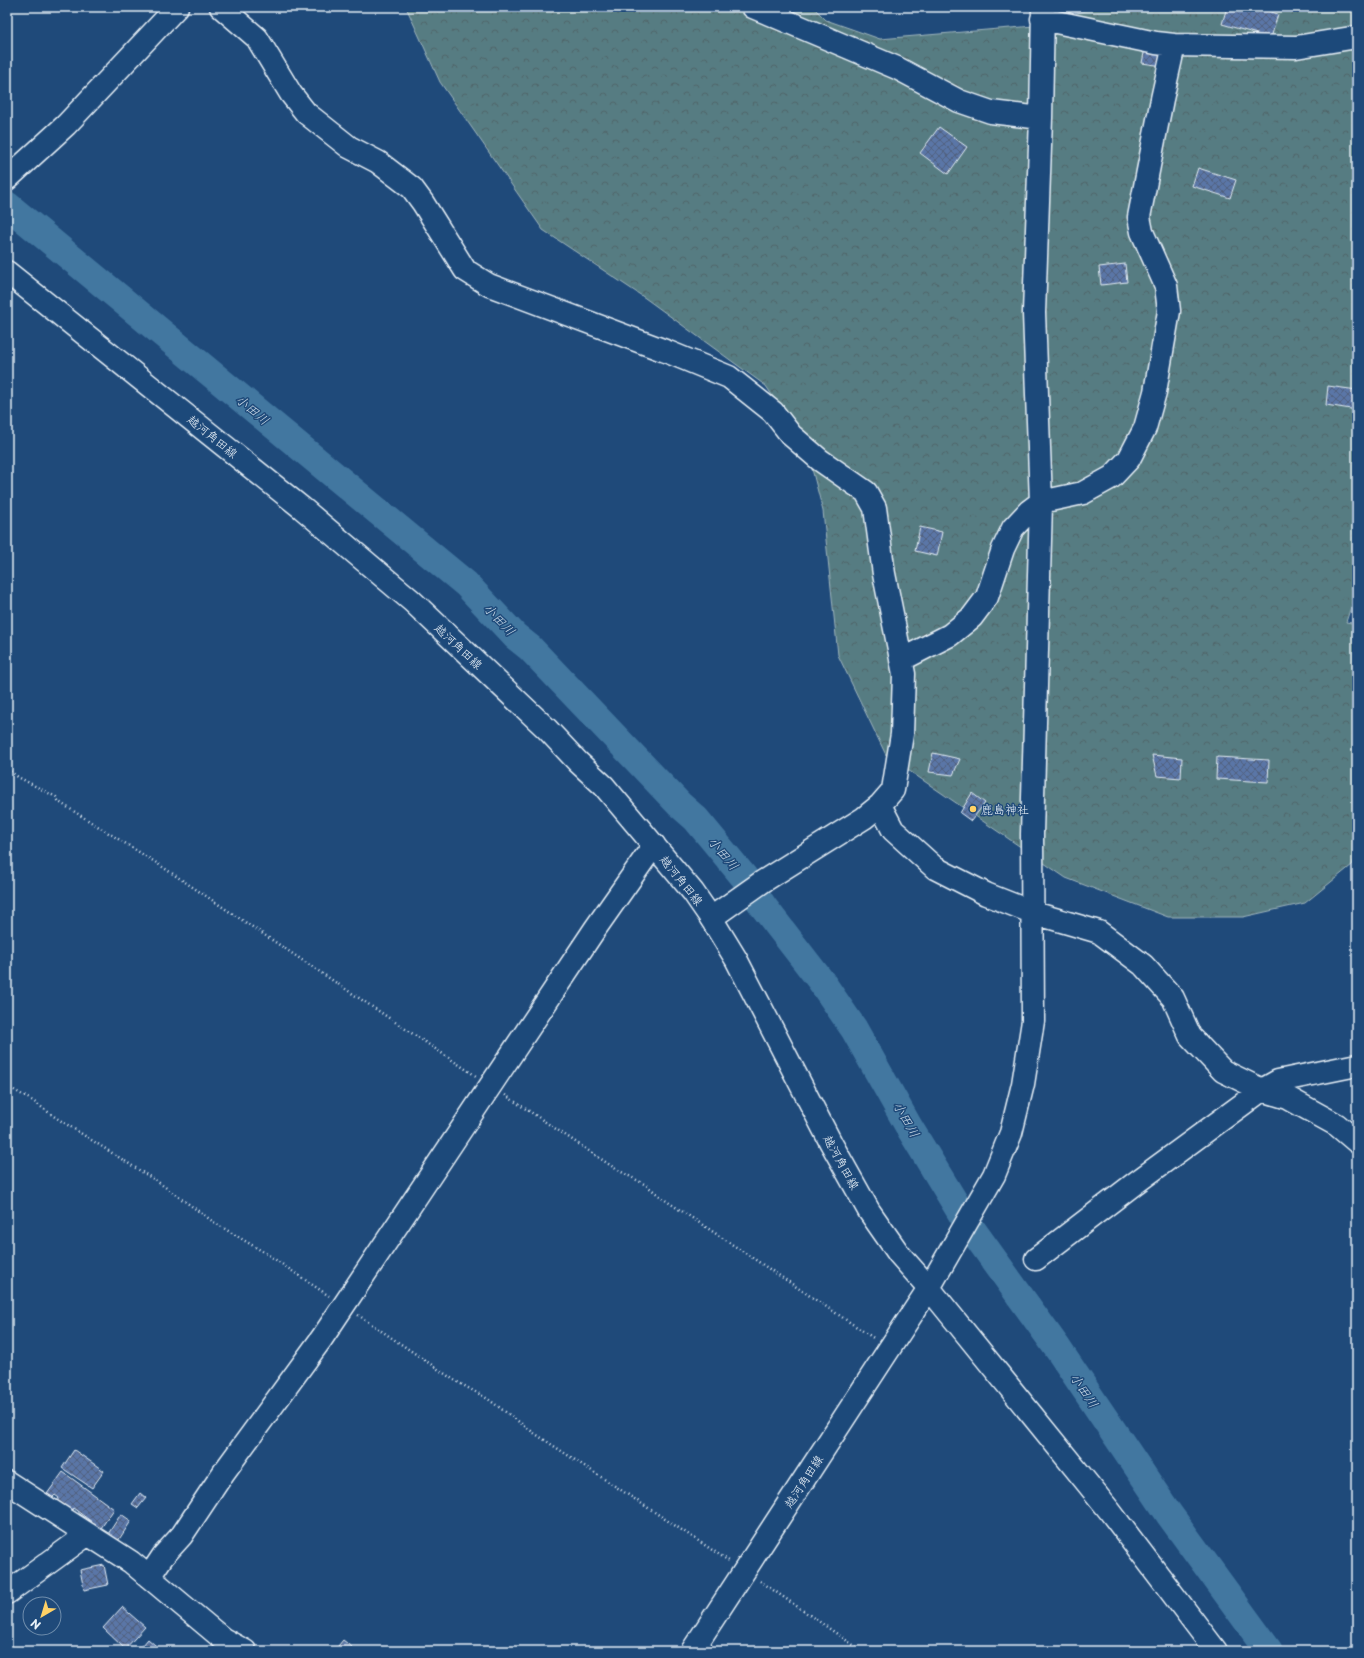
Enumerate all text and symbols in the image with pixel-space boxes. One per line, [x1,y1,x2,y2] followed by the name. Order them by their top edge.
[232,389,274,429] water label: 小田川
[184,410,242,462] street label: 越河角田線
[480,598,520,640] water label: 小田川
[431,619,487,673] street label: 越河角田線
[981,800,1029,818] place label: 鹿島神社
[968,804,978,814] marker: 鹿島神社
[704,832,744,874] water label: 小田川
[656,851,708,909] street label: 越河角田線
[889,1097,925,1141] water label: 小田川
[820,1131,864,1193] street label: 越河角田線
[1066,1369,1104,1411] water label: 小田川
[779,1451,827,1511] street label: 越河角田線
[22,1596,62,1636] north arrow
[27,1615,44,1634] text: N

